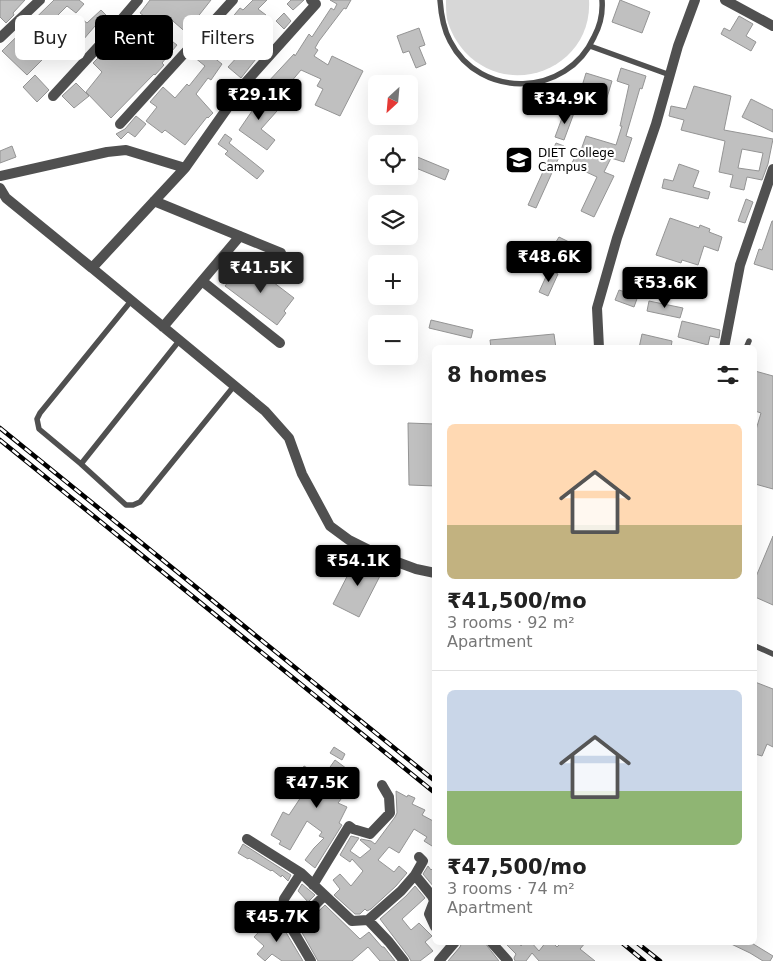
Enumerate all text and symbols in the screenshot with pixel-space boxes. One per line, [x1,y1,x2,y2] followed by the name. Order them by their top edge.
[15,15,85,60] chip: Buy
[95,15,173,60] chip: Rent
[183,15,273,60] chip: Filters
[368,75,418,125] north arrow
[368,75,418,365] map controls
[218,78,300,121] pin: ₹29.1K
[524,82,606,125] pin: ₹34.9K
[227,85,291,104] text: ₹29.1K
[533,89,597,108] text: ₹34.9K
[368,135,418,185] button: locate
[504,145,534,175] school or university icon: DIET College Campus
[538,146,614,174] place label: DIET College Campus
[368,195,418,245] button: layers
[508,240,590,283] pin: ₹48.6K
[517,247,581,266] text: ₹48.6K
[220,252,302,294] pin: ₹41.5K
[368,255,418,305] button: +
[229,258,293,277] text: ₹41.5K
[624,266,706,309] pin: ₹53.6K
[633,273,697,292] text: ₹53.6K
[368,315,418,365] button: −
[714,361,742,389] icon: filters
[447,363,547,387] text: 8 homes
[550,457,640,547] icon: home
[317,544,399,587] pin: ₹54.1K
[326,551,390,570] text: ₹54.1K
[447,589,587,613] text: ₹41,500/mo
[447,613,575,632] text: 3 rooms · 92 m²
[447,632,533,651] text: Apartment
[550,722,640,812] icon: home
[276,766,358,809] pin: ₹47.5K
[285,773,349,792] text: ₹47.5K
[447,855,587,879] text: ₹47,500/mo
[447,879,575,898] text: 3 rooms · 74 m²
[447,898,533,917] text: Apartment
[236,900,318,943] pin: ₹45.7K
[245,907,309,926] text: ₹45.7K

